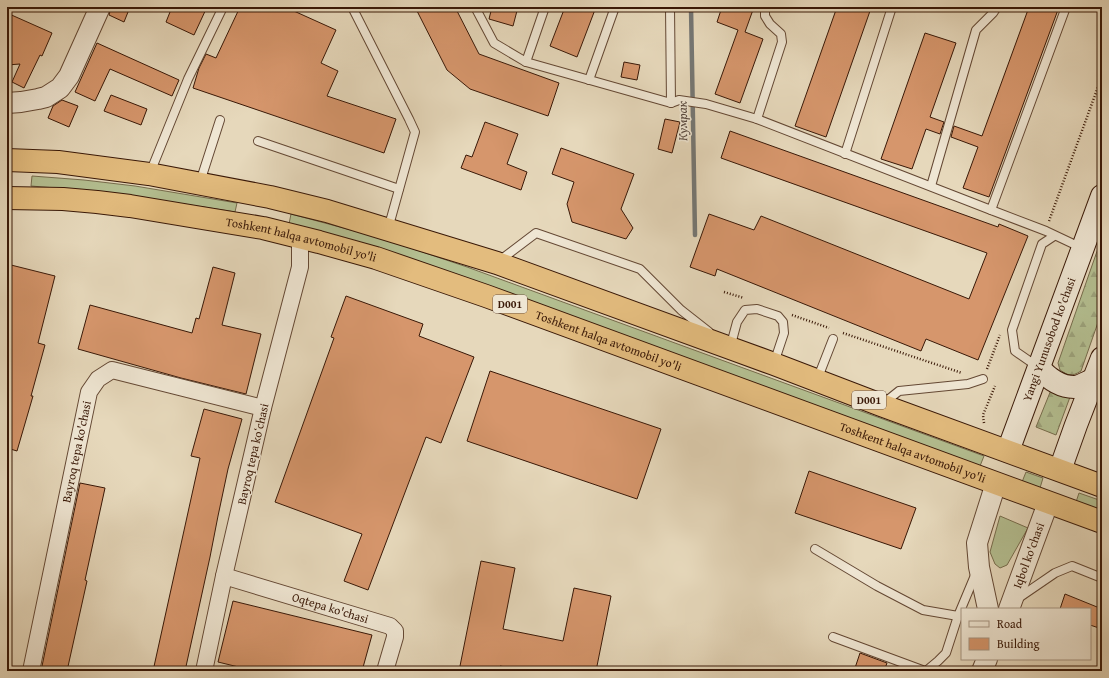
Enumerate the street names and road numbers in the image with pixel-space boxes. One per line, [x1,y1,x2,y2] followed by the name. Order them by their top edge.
[225,213,379,266] street label: Toshkent halqa avtomobil yo'li
[1018,274,1080,404] street label: Yangi Yunusobod ko'chasi
[493,295,527,313] road number: D001
[533,306,685,375] street label: Toshkent halqa avtomobil yo'li
[852,391,886,409] road number: D001
[57,398,95,504] street label: Bayroq tepa ko'chasi
[233,401,273,506] street label: Bayroq tepa koʻchasi
[837,417,989,487] street label: Toshkent halqa avtomobil yo'li
[1008,519,1048,591] street label: Iqbol ko'chasi
[290,588,371,627] street label: Oqtepa ko'chasi

